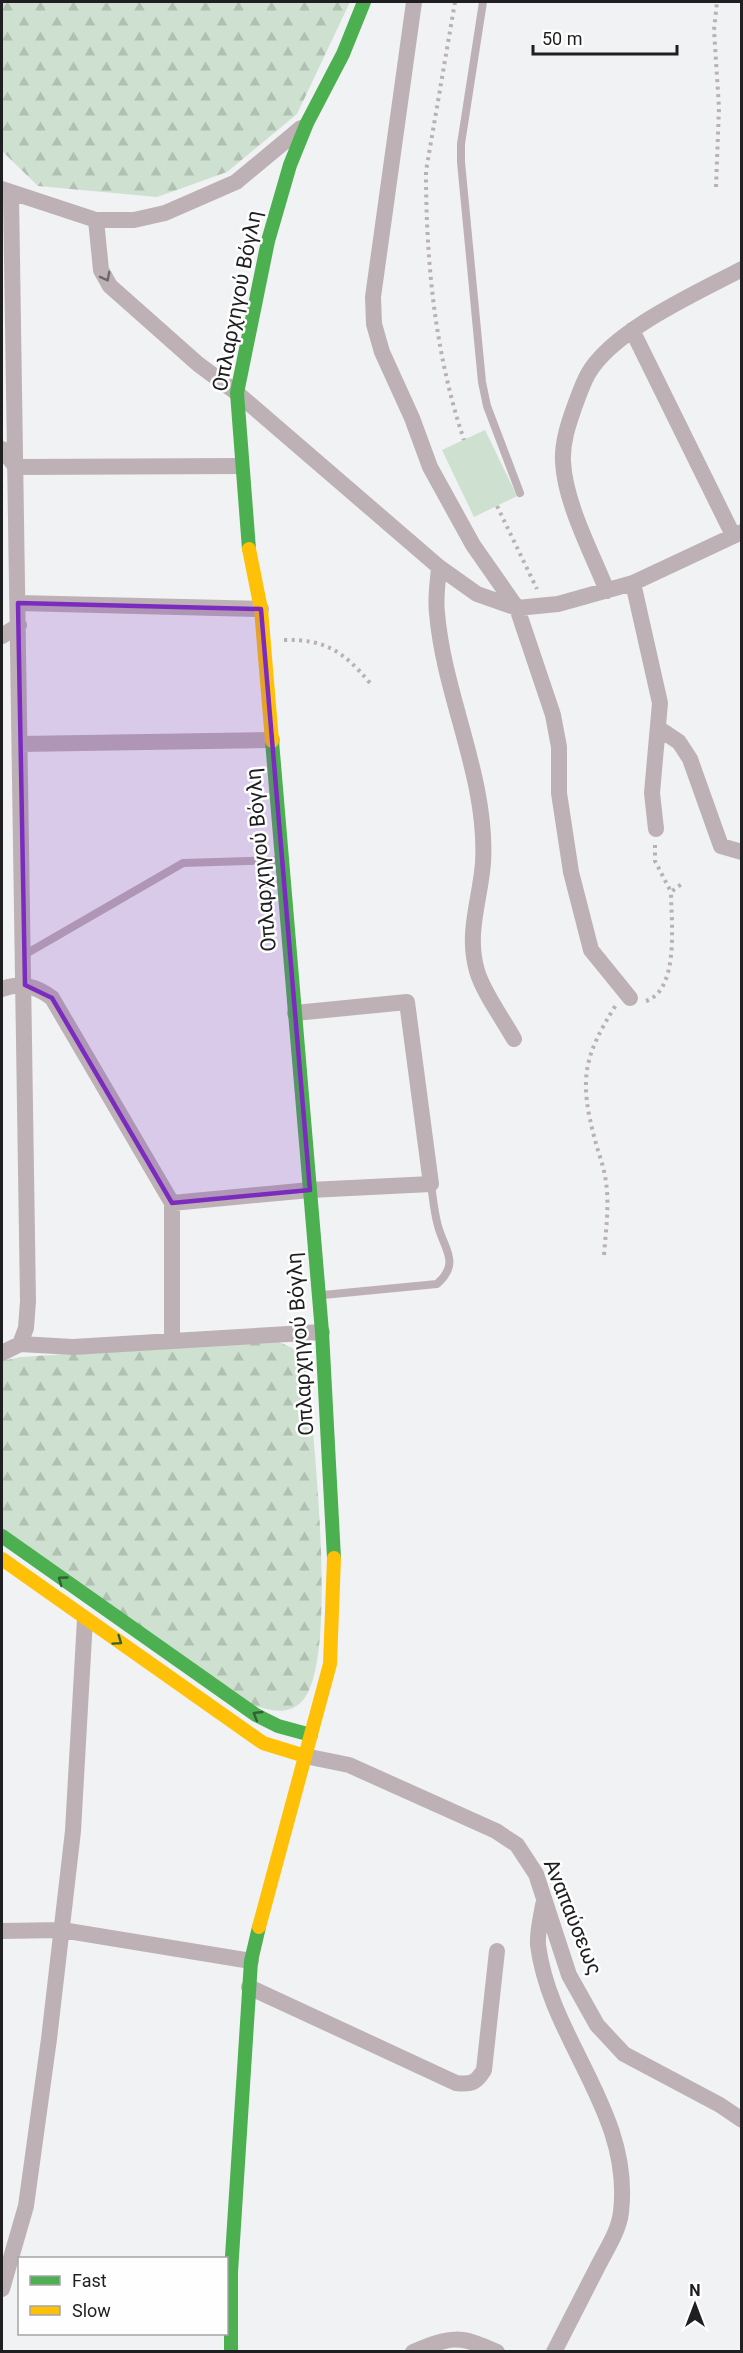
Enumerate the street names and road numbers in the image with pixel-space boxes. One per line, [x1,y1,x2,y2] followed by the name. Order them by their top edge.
[208,208,266,394] street label: Οπλαρχηγού Βόγλη
[241,767,281,953] street label: Οπλαρχηγού Βόγλη
[282,1251,318,1437] street label: Οπλαρχηγού Βόγλη
[539,1856,607,1978] street label: Αναπαύσεως

